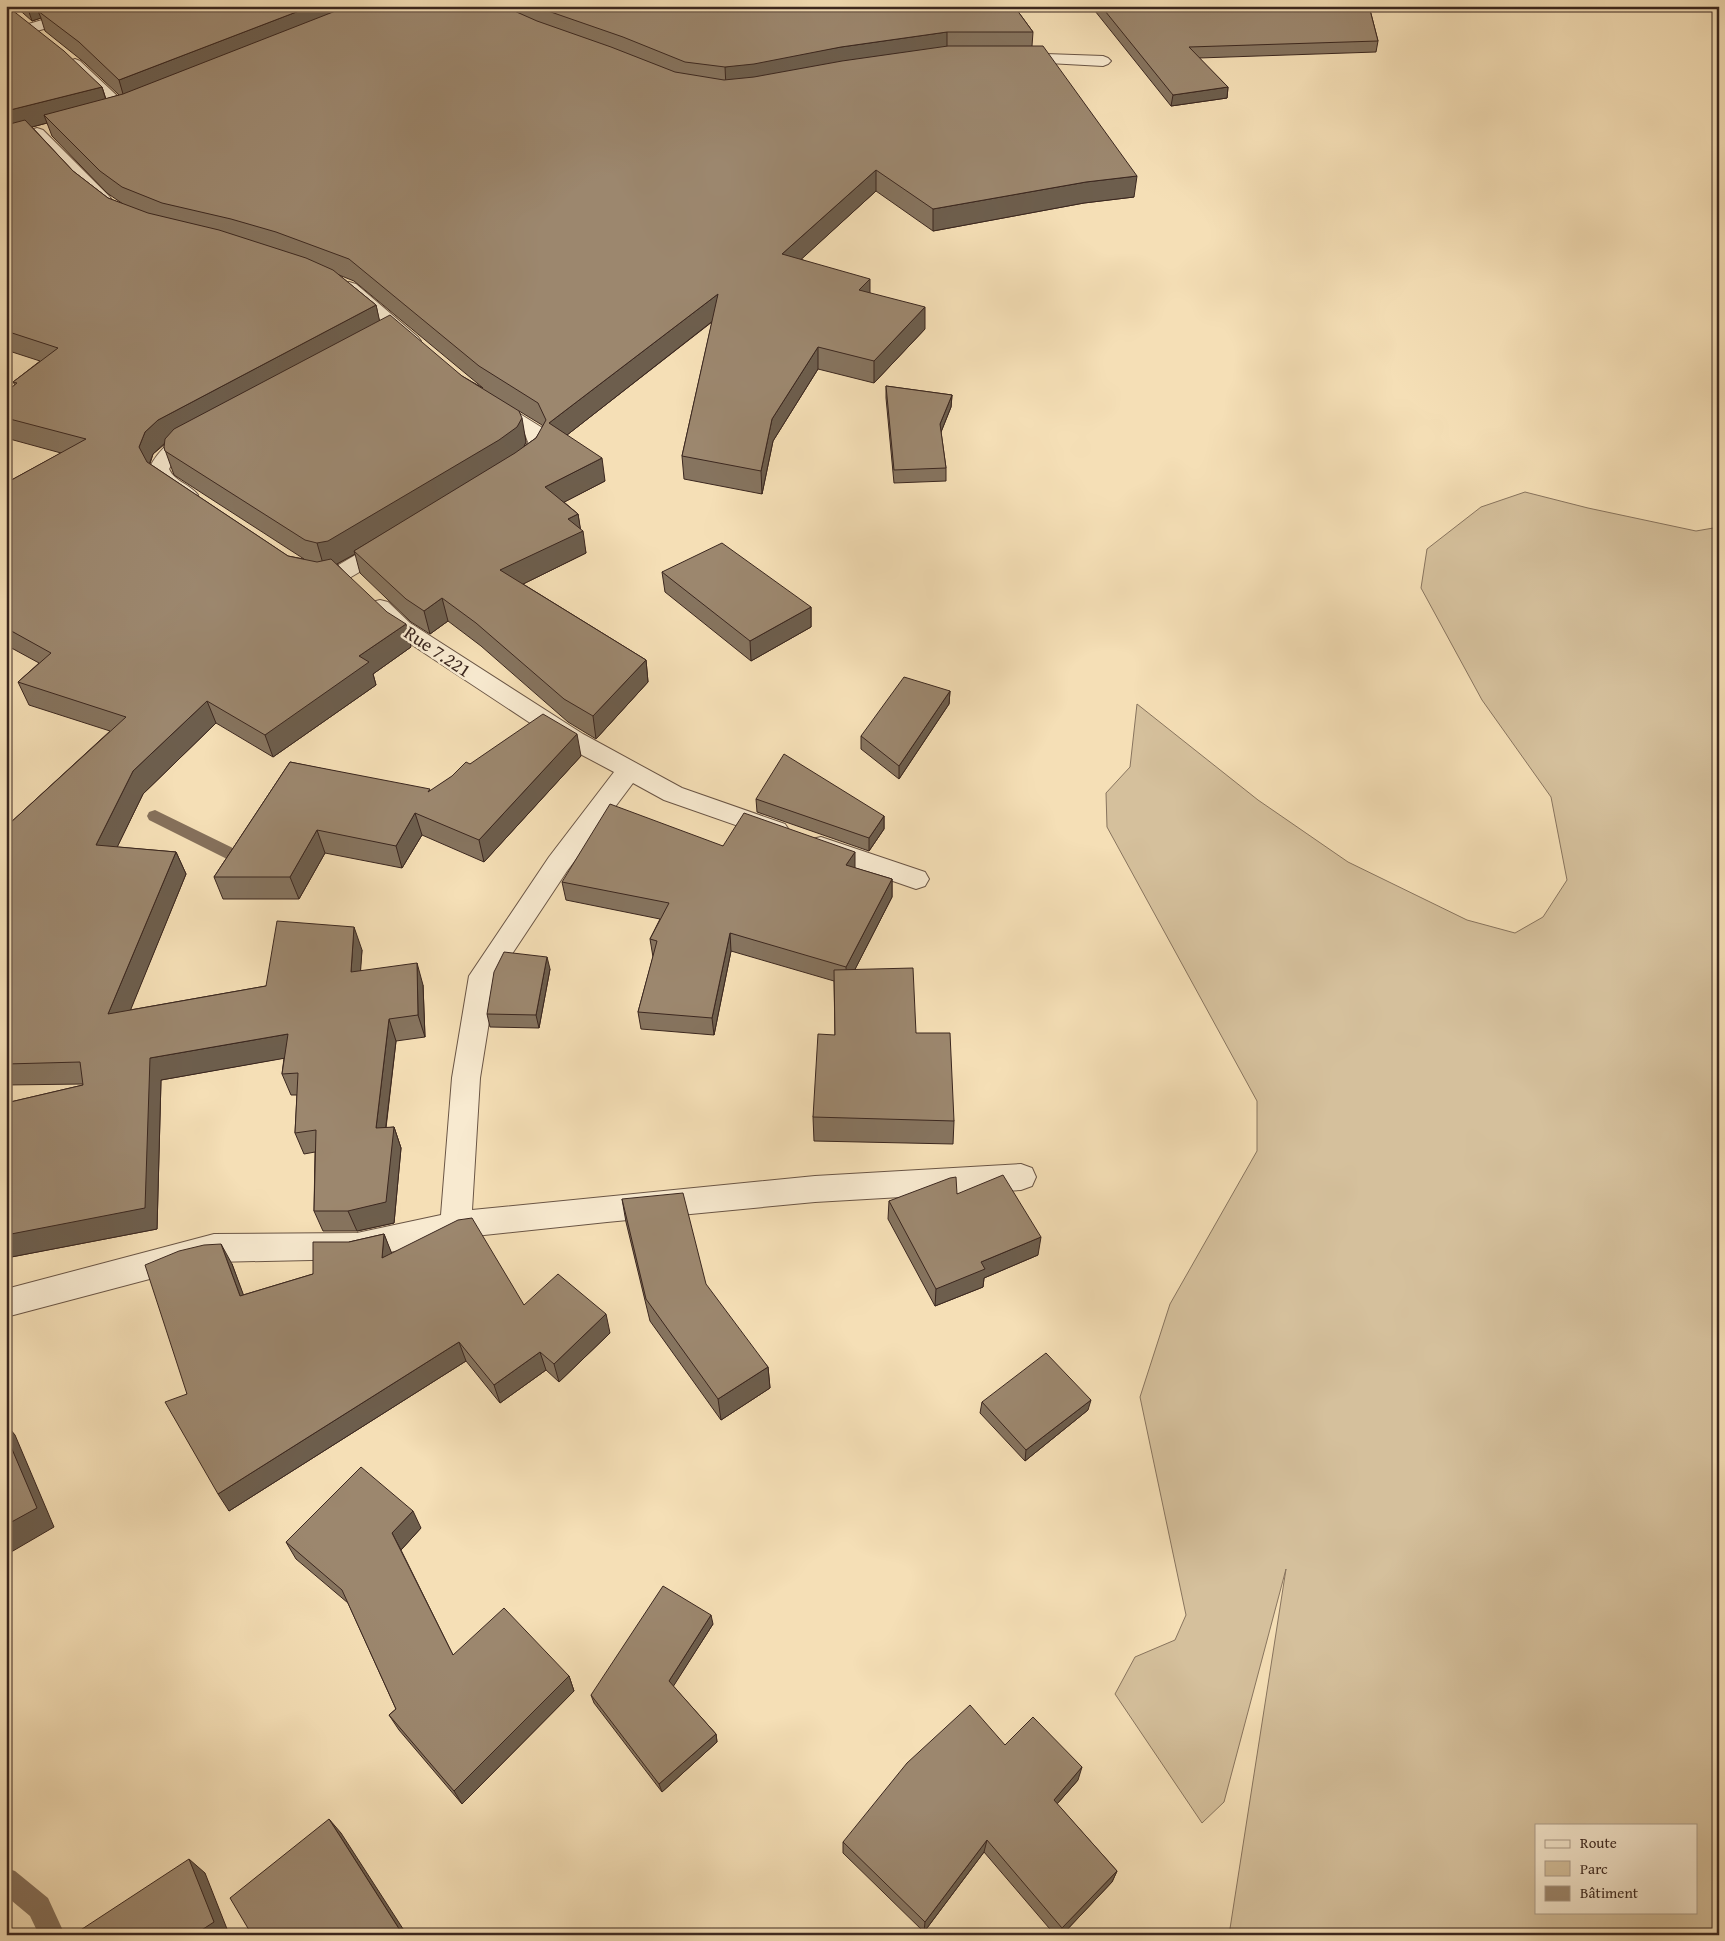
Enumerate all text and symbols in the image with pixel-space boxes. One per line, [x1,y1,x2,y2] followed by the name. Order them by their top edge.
[399,618,477,684] street label: Rue 7.221
[1535,1824,1698,1914] legend
[1580,1832,1617,1853] text: Route
[1580,1858,1608,1879] text: Parc
[1580,1882,1639,1903] text: Bâtiment

